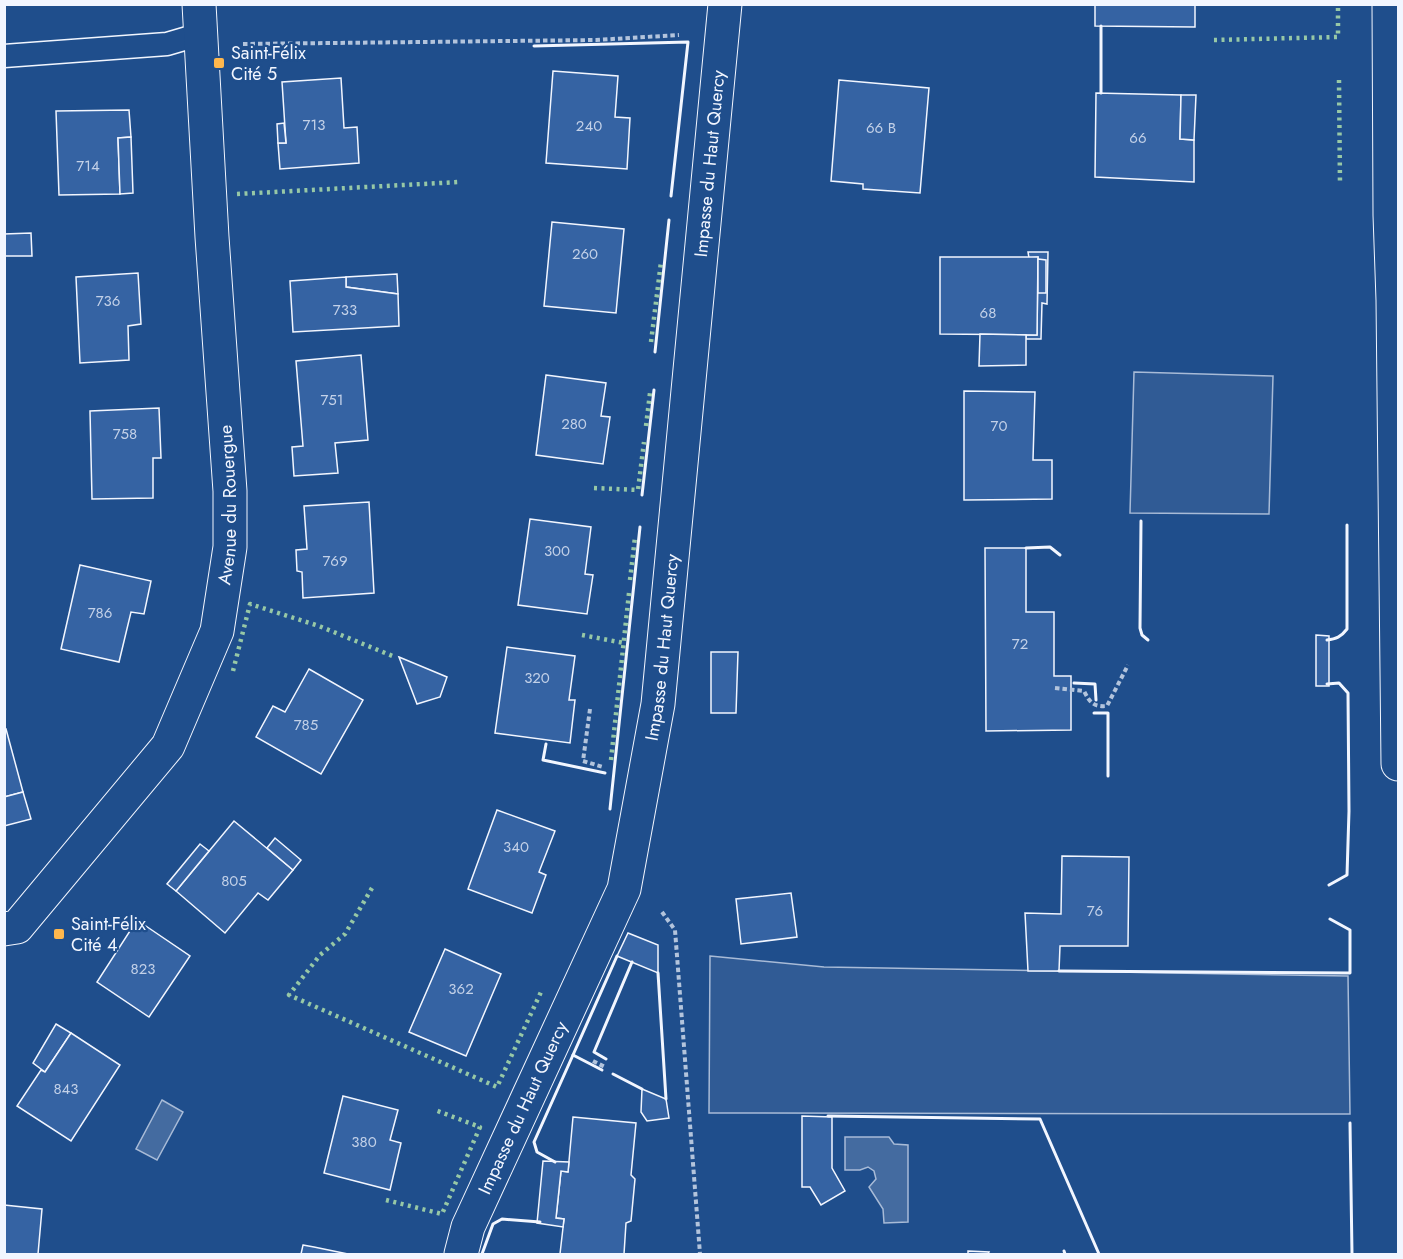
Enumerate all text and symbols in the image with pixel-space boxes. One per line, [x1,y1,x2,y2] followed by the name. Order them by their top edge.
[231,40,306,87] place label: Saint-Félix Cité 5
[212,56,226,70] marker: Saint-Félix Cité 5
[688,69,732,258] street label: Impasse du Haut Quercy
[303,114,325,136] house number: 713
[576,115,602,137] house number: 240
[866,117,896,139] house number: 66 B
[1129,127,1147,149] house number: 66
[76,155,100,177] house number: 714
[572,243,598,265] house number: 260
[96,290,120,312] house number: 736
[333,299,357,321] house number: 733
[980,302,996,324] house number: 68
[320,389,344,411] house number: 751
[561,413,587,435] house number: 280
[991,415,1007,437] house number: 70
[113,423,137,445] house number: 758
[211,424,243,587] street label: Avenue du Rouergue
[544,540,570,562] house number: 300
[322,550,348,572] house number: 769
[638,553,685,743] street label: Impasse du Haut Quercy
[88,602,112,624] house number: 786
[1012,633,1028,655] house number: 72
[524,667,550,689] house number: 320
[294,714,318,736] house number: 785
[503,836,529,858] house number: 340
[221,870,247,892] house number: 805
[1087,900,1103,922] house number: 76
[71,911,146,958] place label: Saint-Félix Cité 4
[52,927,66,941] marker: Saint-Félix Cité 4
[131,958,155,980] house number: 823
[448,978,474,1000] house number: 362
[472,1017,574,1199] street label: Impasse du Haut Quercy
[53,1078,79,1100] house number: 843
[351,1131,377,1153] house number: 380

